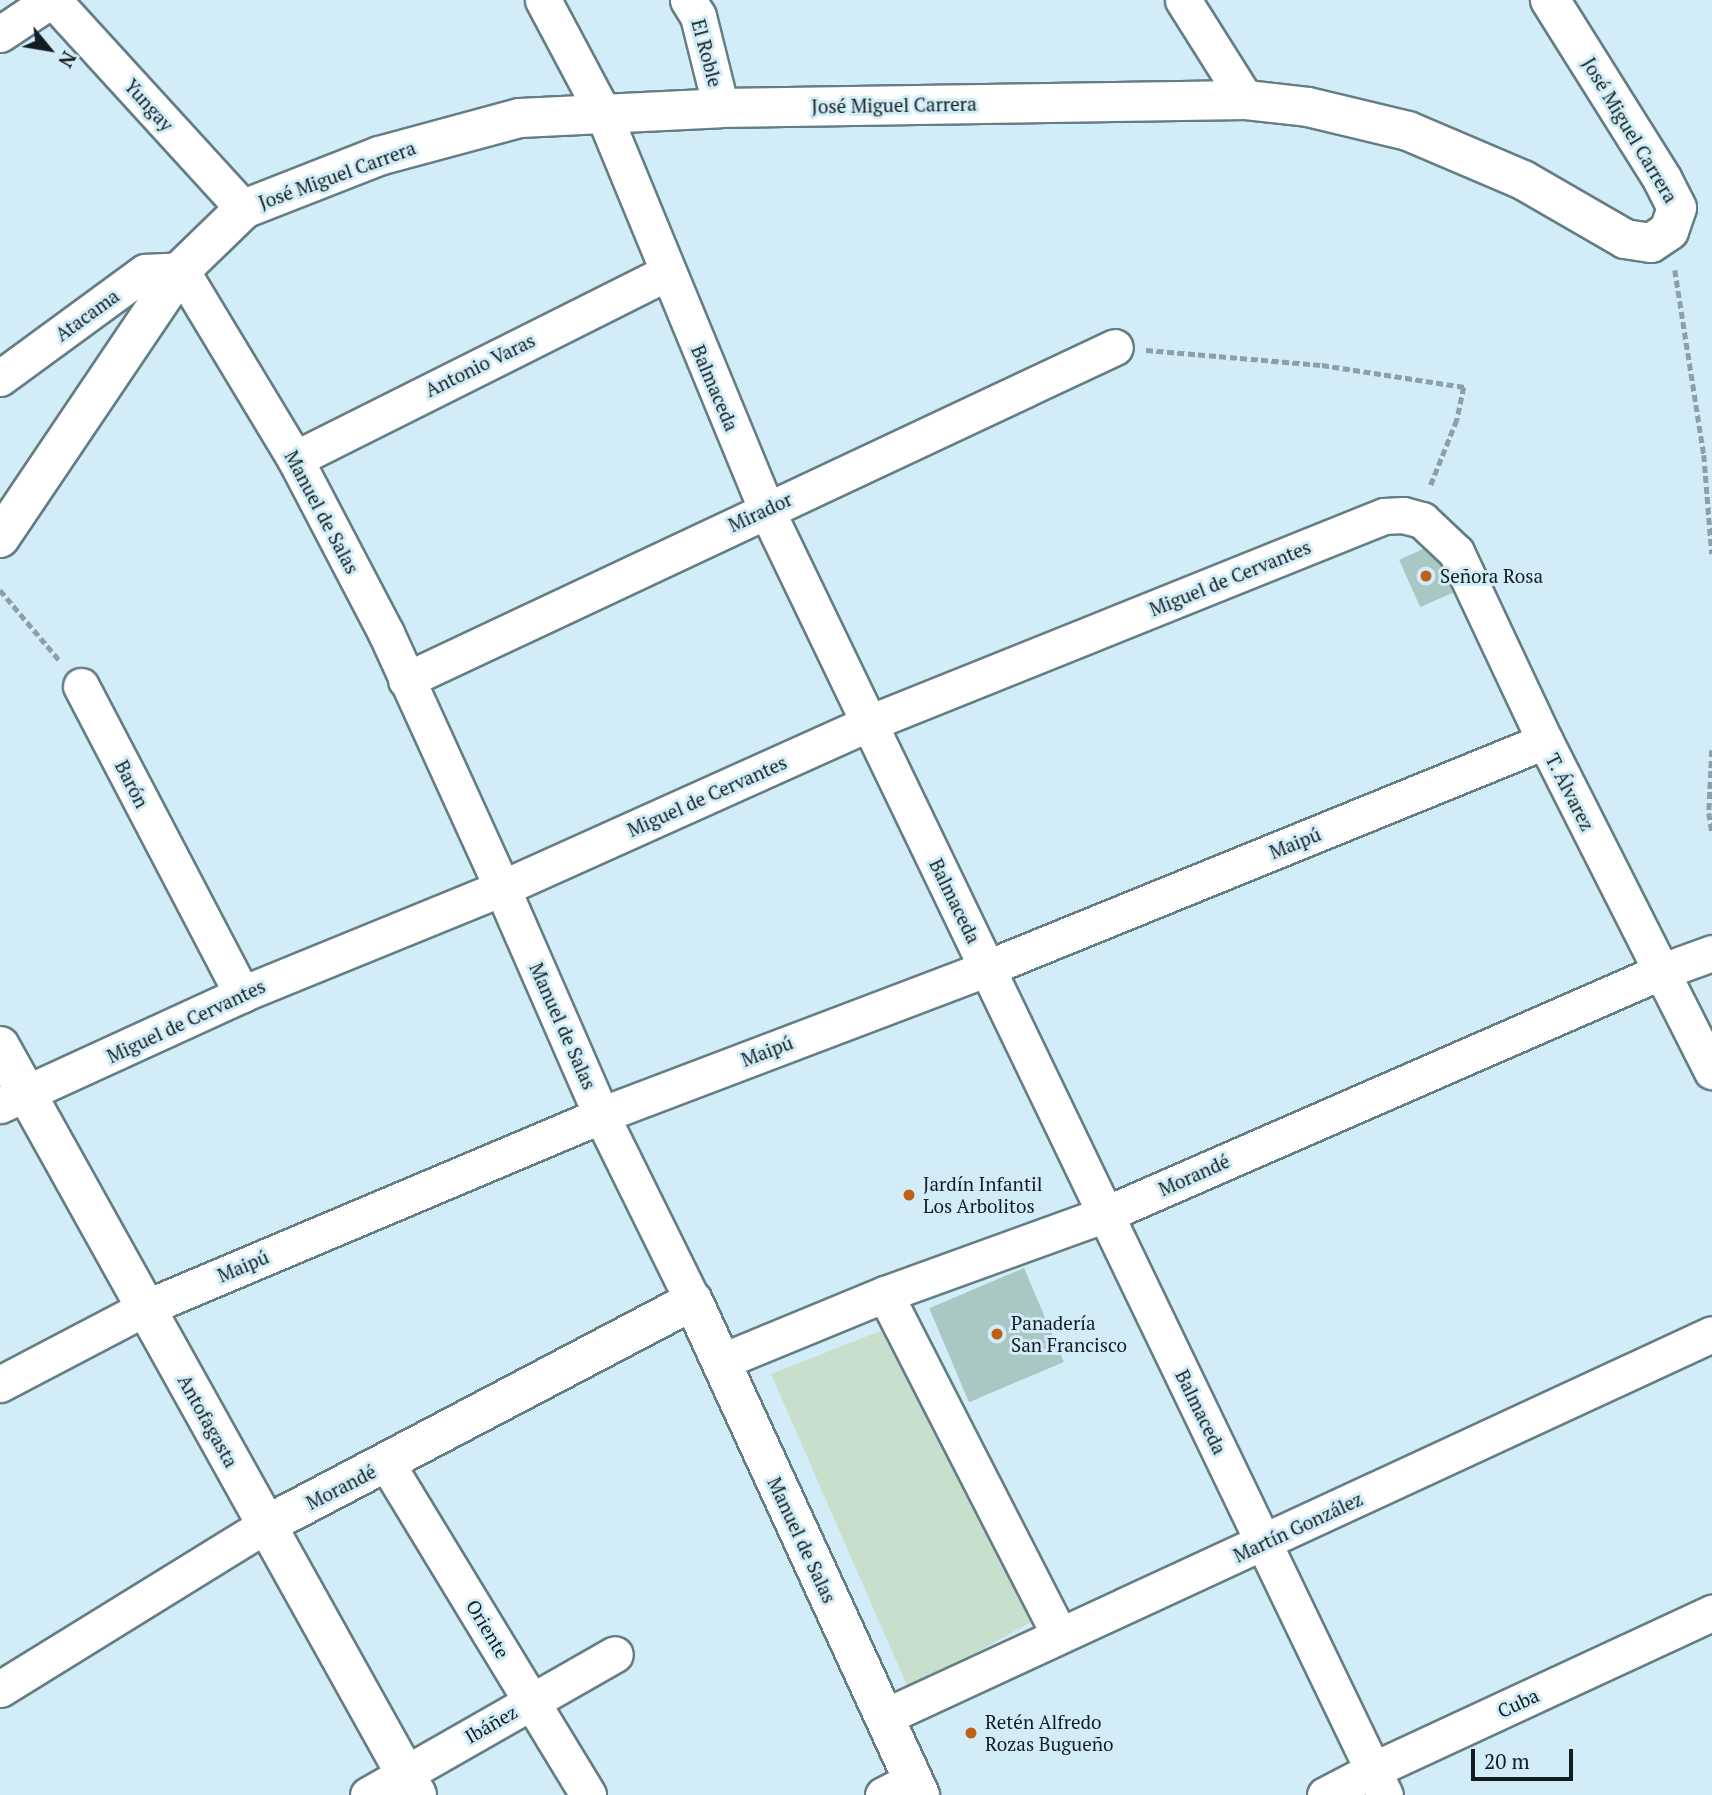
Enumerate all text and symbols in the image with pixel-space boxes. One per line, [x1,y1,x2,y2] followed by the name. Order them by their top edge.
[14,14,84,84] north arrow
[687,17,727,89] street label: El Roble
[53,47,82,72] text: N
[1578,53,1682,207] street label: José Miguel Carrera
[120,74,178,136] street label: Yungay
[811,92,977,118] street label: José Miguel Carrera
[255,136,419,214] street label: José Miguel Carrera
[51,284,123,346] street label: Atacama
[421,328,539,402] street label: Antonio Varas
[687,342,743,434] street label: Balmaceda
[280,447,364,577] street label: Manuel de Salas
[725,487,795,537] street label: Mirador
[1146,535,1314,621] street label: Miguel de Cervantes
[1440,565,1543,587] place label: Señora Rosa
[1418,568,1434,584] marker: Señora Rosa
[1541,749,1599,835] street label: T. Álvarez
[624,751,790,841] street label: Miguel de Cervantes
[110,756,154,812] street label: Barón
[1266,822,1324,864] street label: Maipú
[925,855,985,947] street label: Balmaceda
[525,959,601,1093] street label: Manuel de Salas
[103,974,269,1068] street label: Miguel de Cervantes
[738,1031,796,1071] street label: Maipú
[1155,1149,1233,1201] street label: Morandé
[923,1173,1042,1217] place label: Jardín Infantil Los Arbolitos
[901,1187,917,1203] marker: Jardín Infantil Los Arbolitos
[214,1245,272,1287] street label: Maipú
[1011,1312,1127,1356] place label: Panadería San Francisco
[989,1326,1005,1342] marker: Panadería San Francisco
[1171,1366,1231,1458] street label: Balmaceda
[173,1371,243,1471] street label: Antofagasta
[302,1460,380,1514] street label: Morandé
[763,1473,841,1607] street label: Manuel de Salas
[1230,1487,1366,1567] street label: Martín González
[462,1595,514,1663] street label: Oriente
[1494,1684,1542,1722] street label: Cuba
[461,1700,521,1748] street label: Ibáñez
[985,1711,1114,1755] place label: Retén Alfredo Rozas Bugueño
[963,1725,979,1741] marker: Retén Alfredo Rozas Bugueño
[1474,1736,1576,1780] scale bar
[1484,1747,1530,1775] text: 20 m

